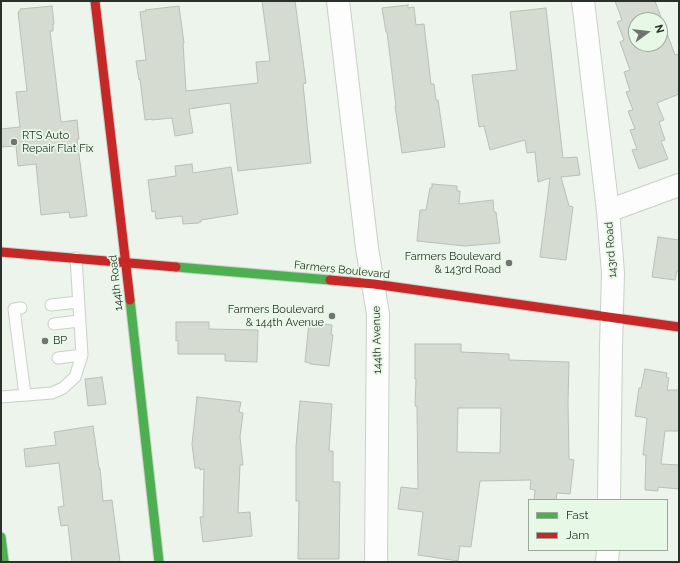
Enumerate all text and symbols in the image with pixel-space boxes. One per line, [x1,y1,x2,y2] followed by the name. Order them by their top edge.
[628,12,668,52] north arrow
[652,23,666,35] text: N
[22,129,94,155] place label: RTS Auto Repair Flat Fix
[9,137,19,147] marker: RTS Auto Repair Flat Fix
[602,221,620,279] street label: 143rd Road
[405,250,501,276] place label: Farmers Boulevard & 143rd Road
[107,254,125,312] street label: 144th Road
[294,258,390,282] street label: Farmers Boulevard
[504,258,514,268] marker: Farmers Boulevard & 143rd Road
[228,303,324,329] place label: Farmers Boulevard & 144th Avenue
[370,306,384,374] street label: 144th Avenue
[327,311,337,321] marker: Farmers Boulevard & 144th Avenue
[53,334,67,348] place label: BP
[40,336,50,346] marker: BP
[528,499,668,551] legend
[566,508,589,522] text: Fast
[566,528,589,542] text: Jam

